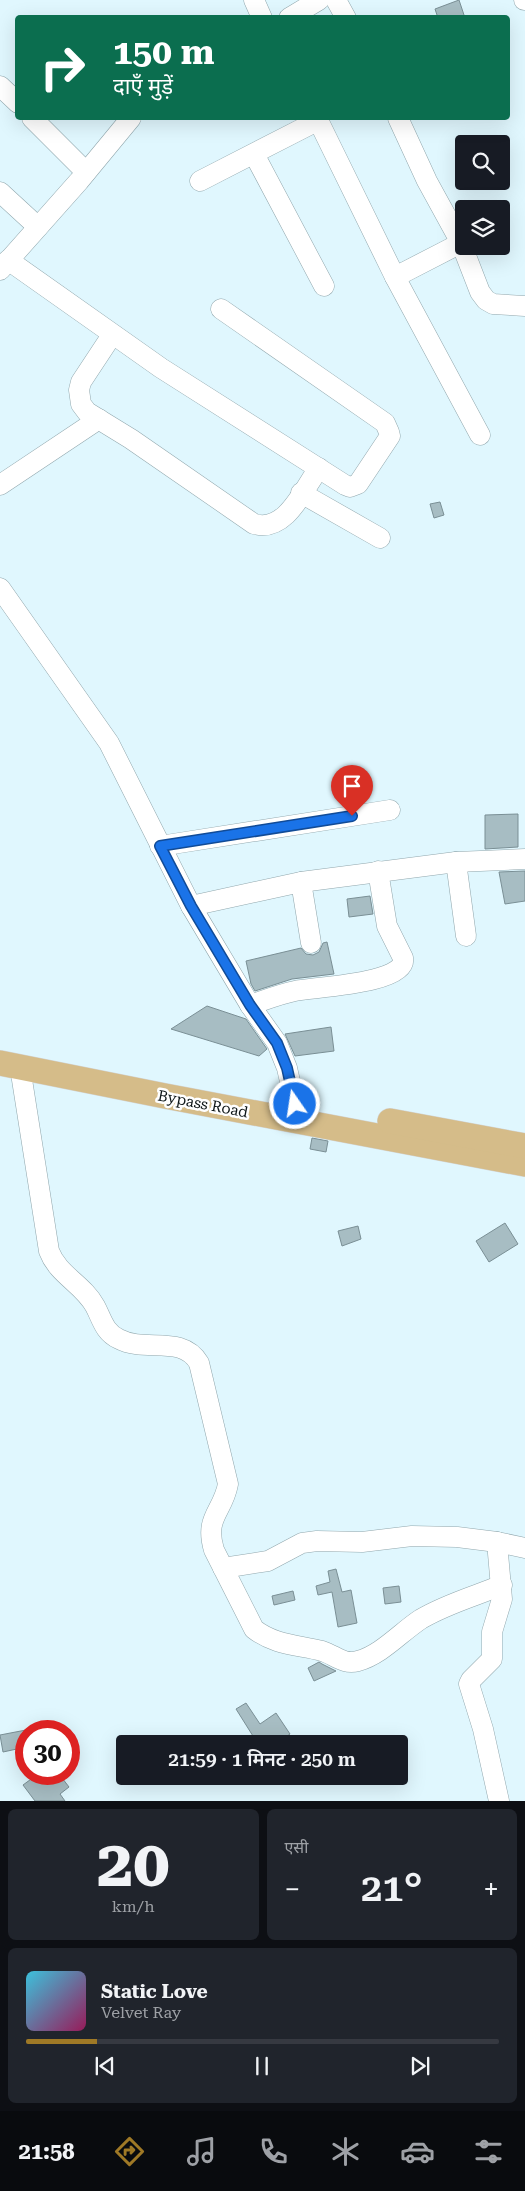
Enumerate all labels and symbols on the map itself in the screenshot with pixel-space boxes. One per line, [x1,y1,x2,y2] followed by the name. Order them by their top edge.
[331,765,373,816] pin
[268,1077,320,1129] position arrow
[156,1086,250,1122] street label: Bypass Road
[15,1720,80,1785] speed limit sign: 30

